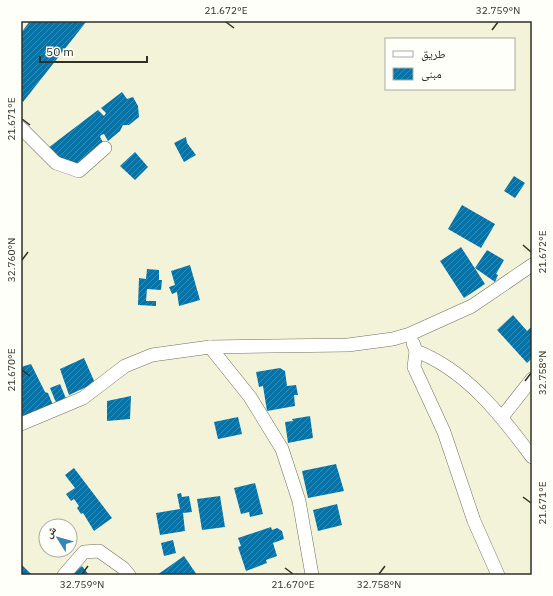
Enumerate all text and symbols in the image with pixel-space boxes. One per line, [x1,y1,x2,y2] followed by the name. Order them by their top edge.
[204,4,248,17] text: 21.672°E
[476,4,520,17] text: 32.759°N
[40,38,147,64] scale bar
[385,38,515,90] legend
[46,44,74,59] text: 50 m
[421,46,446,61] text: طريق
[421,66,442,81] text: مبنى
[5,97,18,141] text: 21.671°E
[536,230,549,274] text: 21.672°E
[5,238,18,282] text: 32.760°N
[5,348,18,392] text: 21.670°E
[536,351,549,395] text: 32.758°N
[536,481,549,525] text: 21.671°E
[38,518,78,558] north arrow
[41,523,60,541] text: ش
[60,578,104,591] text: 32.759°N
[271,578,315,591] text: 21.670°E
[357,578,401,591] text: 32.758°N

